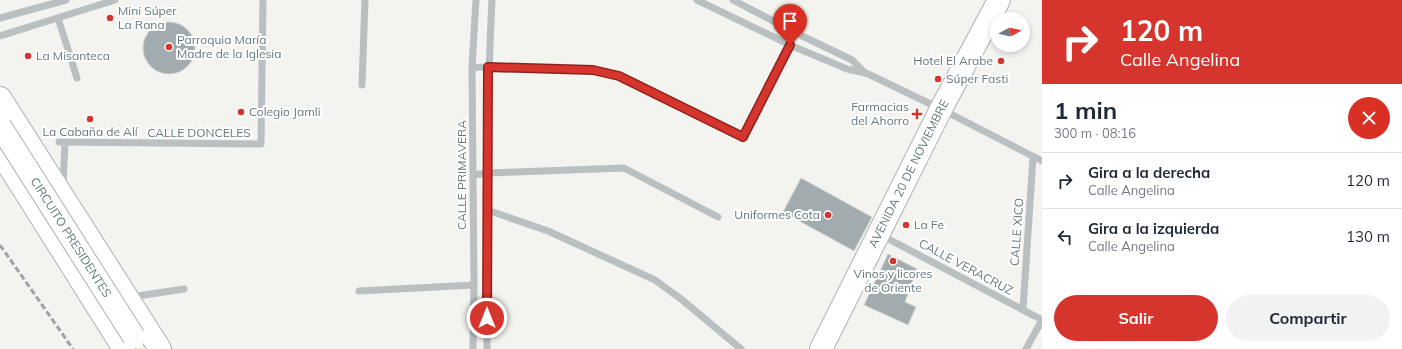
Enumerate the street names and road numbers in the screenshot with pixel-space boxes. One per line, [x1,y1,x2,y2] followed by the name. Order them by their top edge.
[865,97,952,250] street label: AVENIDA 20 DE NOVIEMBRE
[454,120,469,230] street label: CALLE PRIMAVERA
[147,125,251,140] street label: CALLE DONCELES
[28,174,115,300] street label: CIRCUITO PRESIDENTES
[1007,197,1026,267] street label: CALLE XICO
[916,235,1016,298] street label: CALLE VERACRUZ

